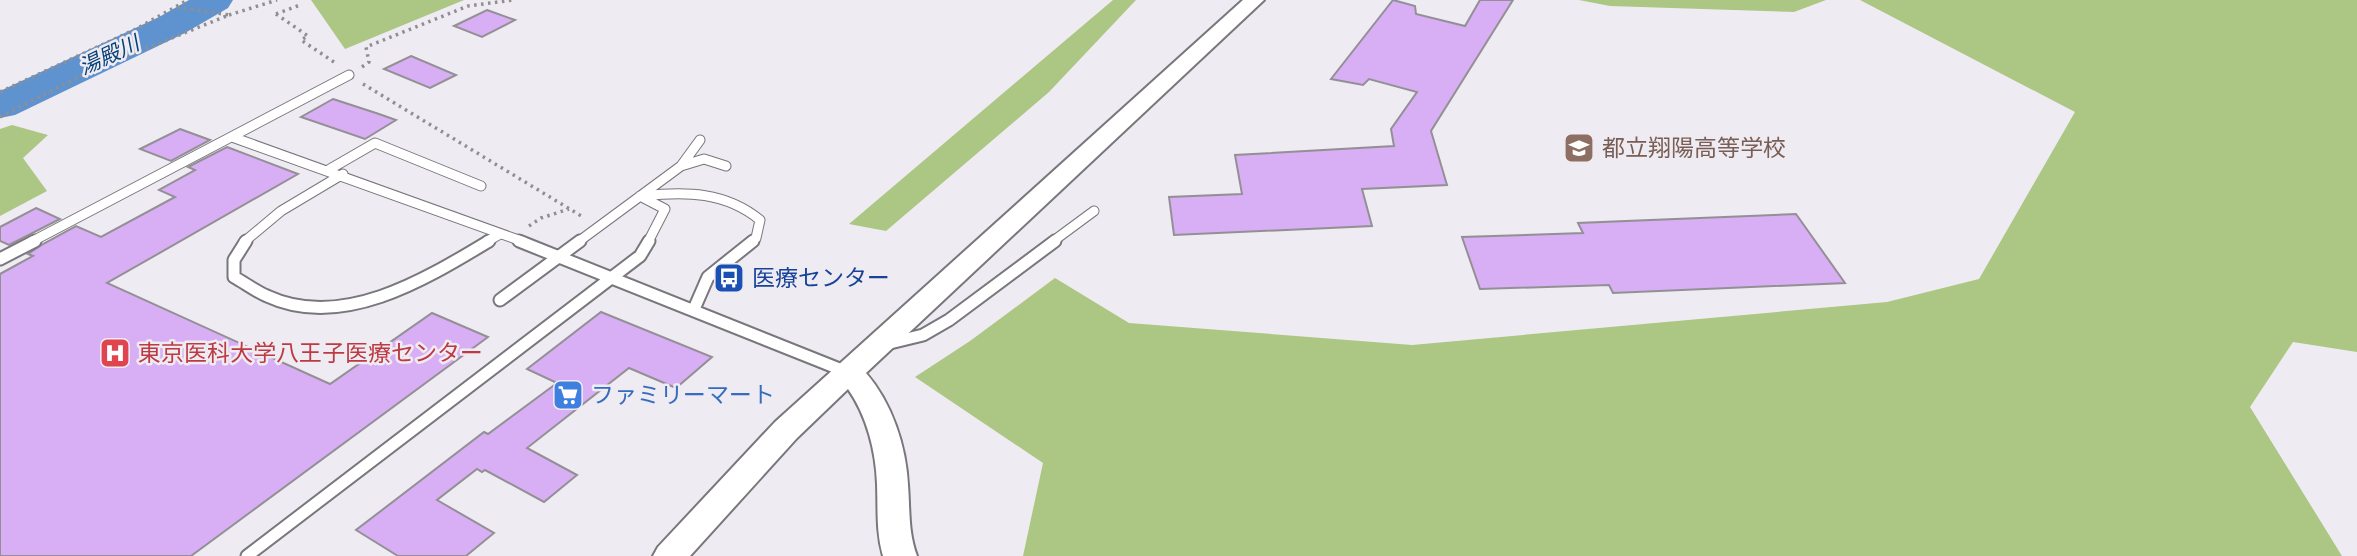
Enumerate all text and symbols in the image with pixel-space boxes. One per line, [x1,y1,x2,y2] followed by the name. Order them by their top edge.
[75,30,145,80] water label: 湯殿川
[1562,131,1596,165] school or university icon: 都立翔陽高等学校
[1602,134,1786,162] place label: 都立翔陽高等学校
[712,261,746,295] bus stop icon: 医療センター
[752,264,890,292] place label: 医療センター
[98,336,132,370] hospital icon: 東京医科大学八王子医療センター
[138,339,483,367] place label: 東京医科大学八王子医療センター
[551,378,585,412] supermarket icon: ファミリーマート
[591,381,775,409] place label: ファミリーマート

